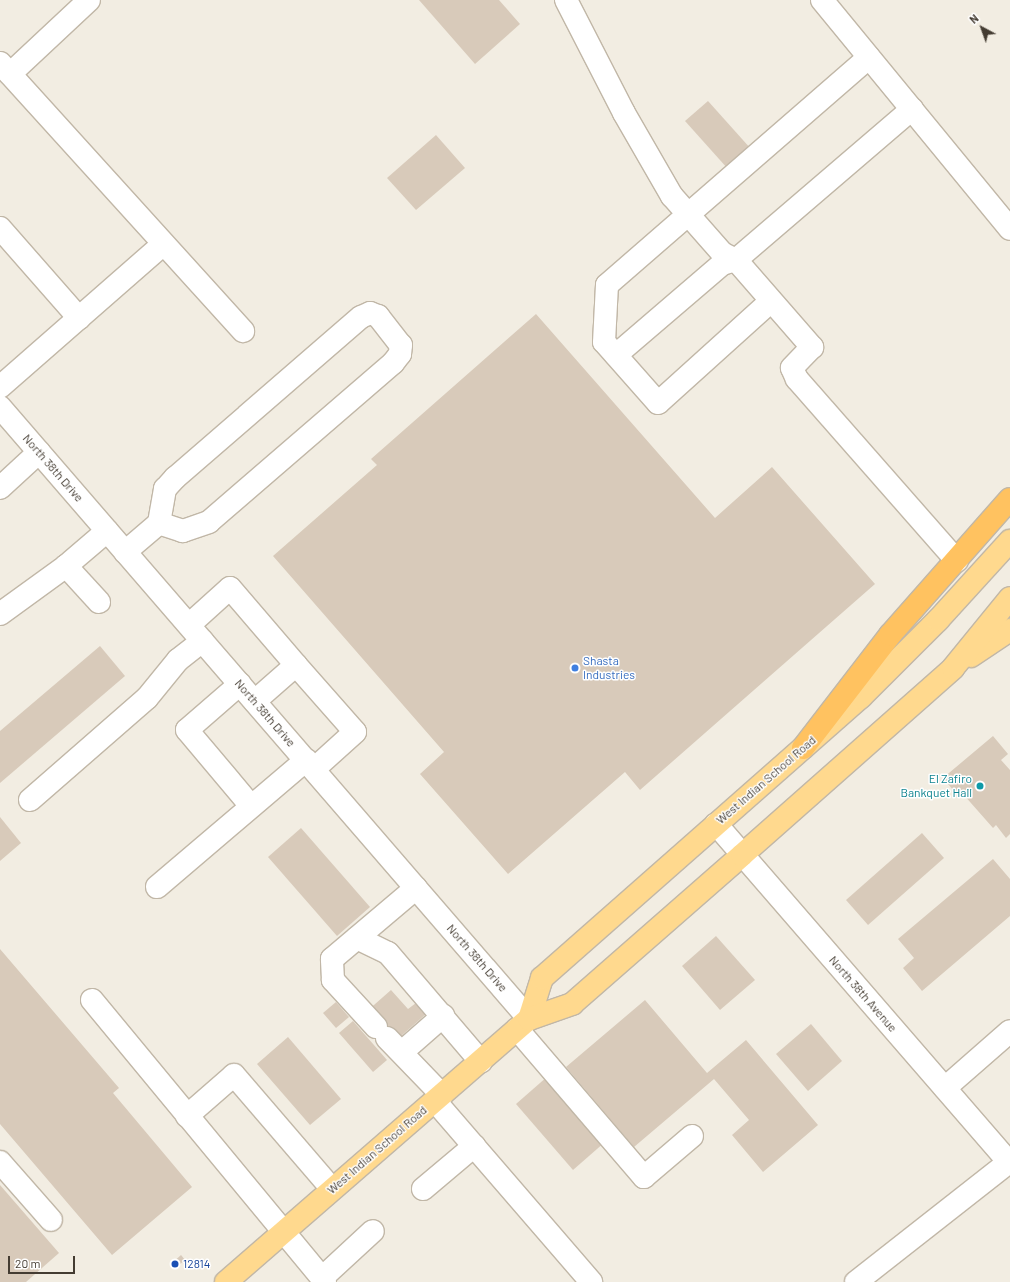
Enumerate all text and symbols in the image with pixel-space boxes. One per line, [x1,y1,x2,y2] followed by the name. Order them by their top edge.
[962,8,1002,48] north arrow
[967,11,981,26] text: N
[20,431,86,505] street label: North 38th Drive
[583,654,635,682] place label: Shasta Industries
[570,663,580,673] marker: Shasta Industries
[232,676,298,750] street label: North 38th Drive
[713,733,819,827] street label: West Indian School Road
[900,772,972,800] place label: El Zafiro Bankquet Hall
[975,781,985,791] marker: El Zafiro Bankquet Hall
[444,921,510,995] street label: North 38th Drive
[826,953,900,1035] street label: North 38th Avenue
[324,1103,430,1197] street label: West Indian School Road
[10,1248,77,1274] scale bar
[15,1256,41,1270] text: 20 m
[183,1257,210,1271] place label: 12814
[170,1259,180,1269] marker: 12814

